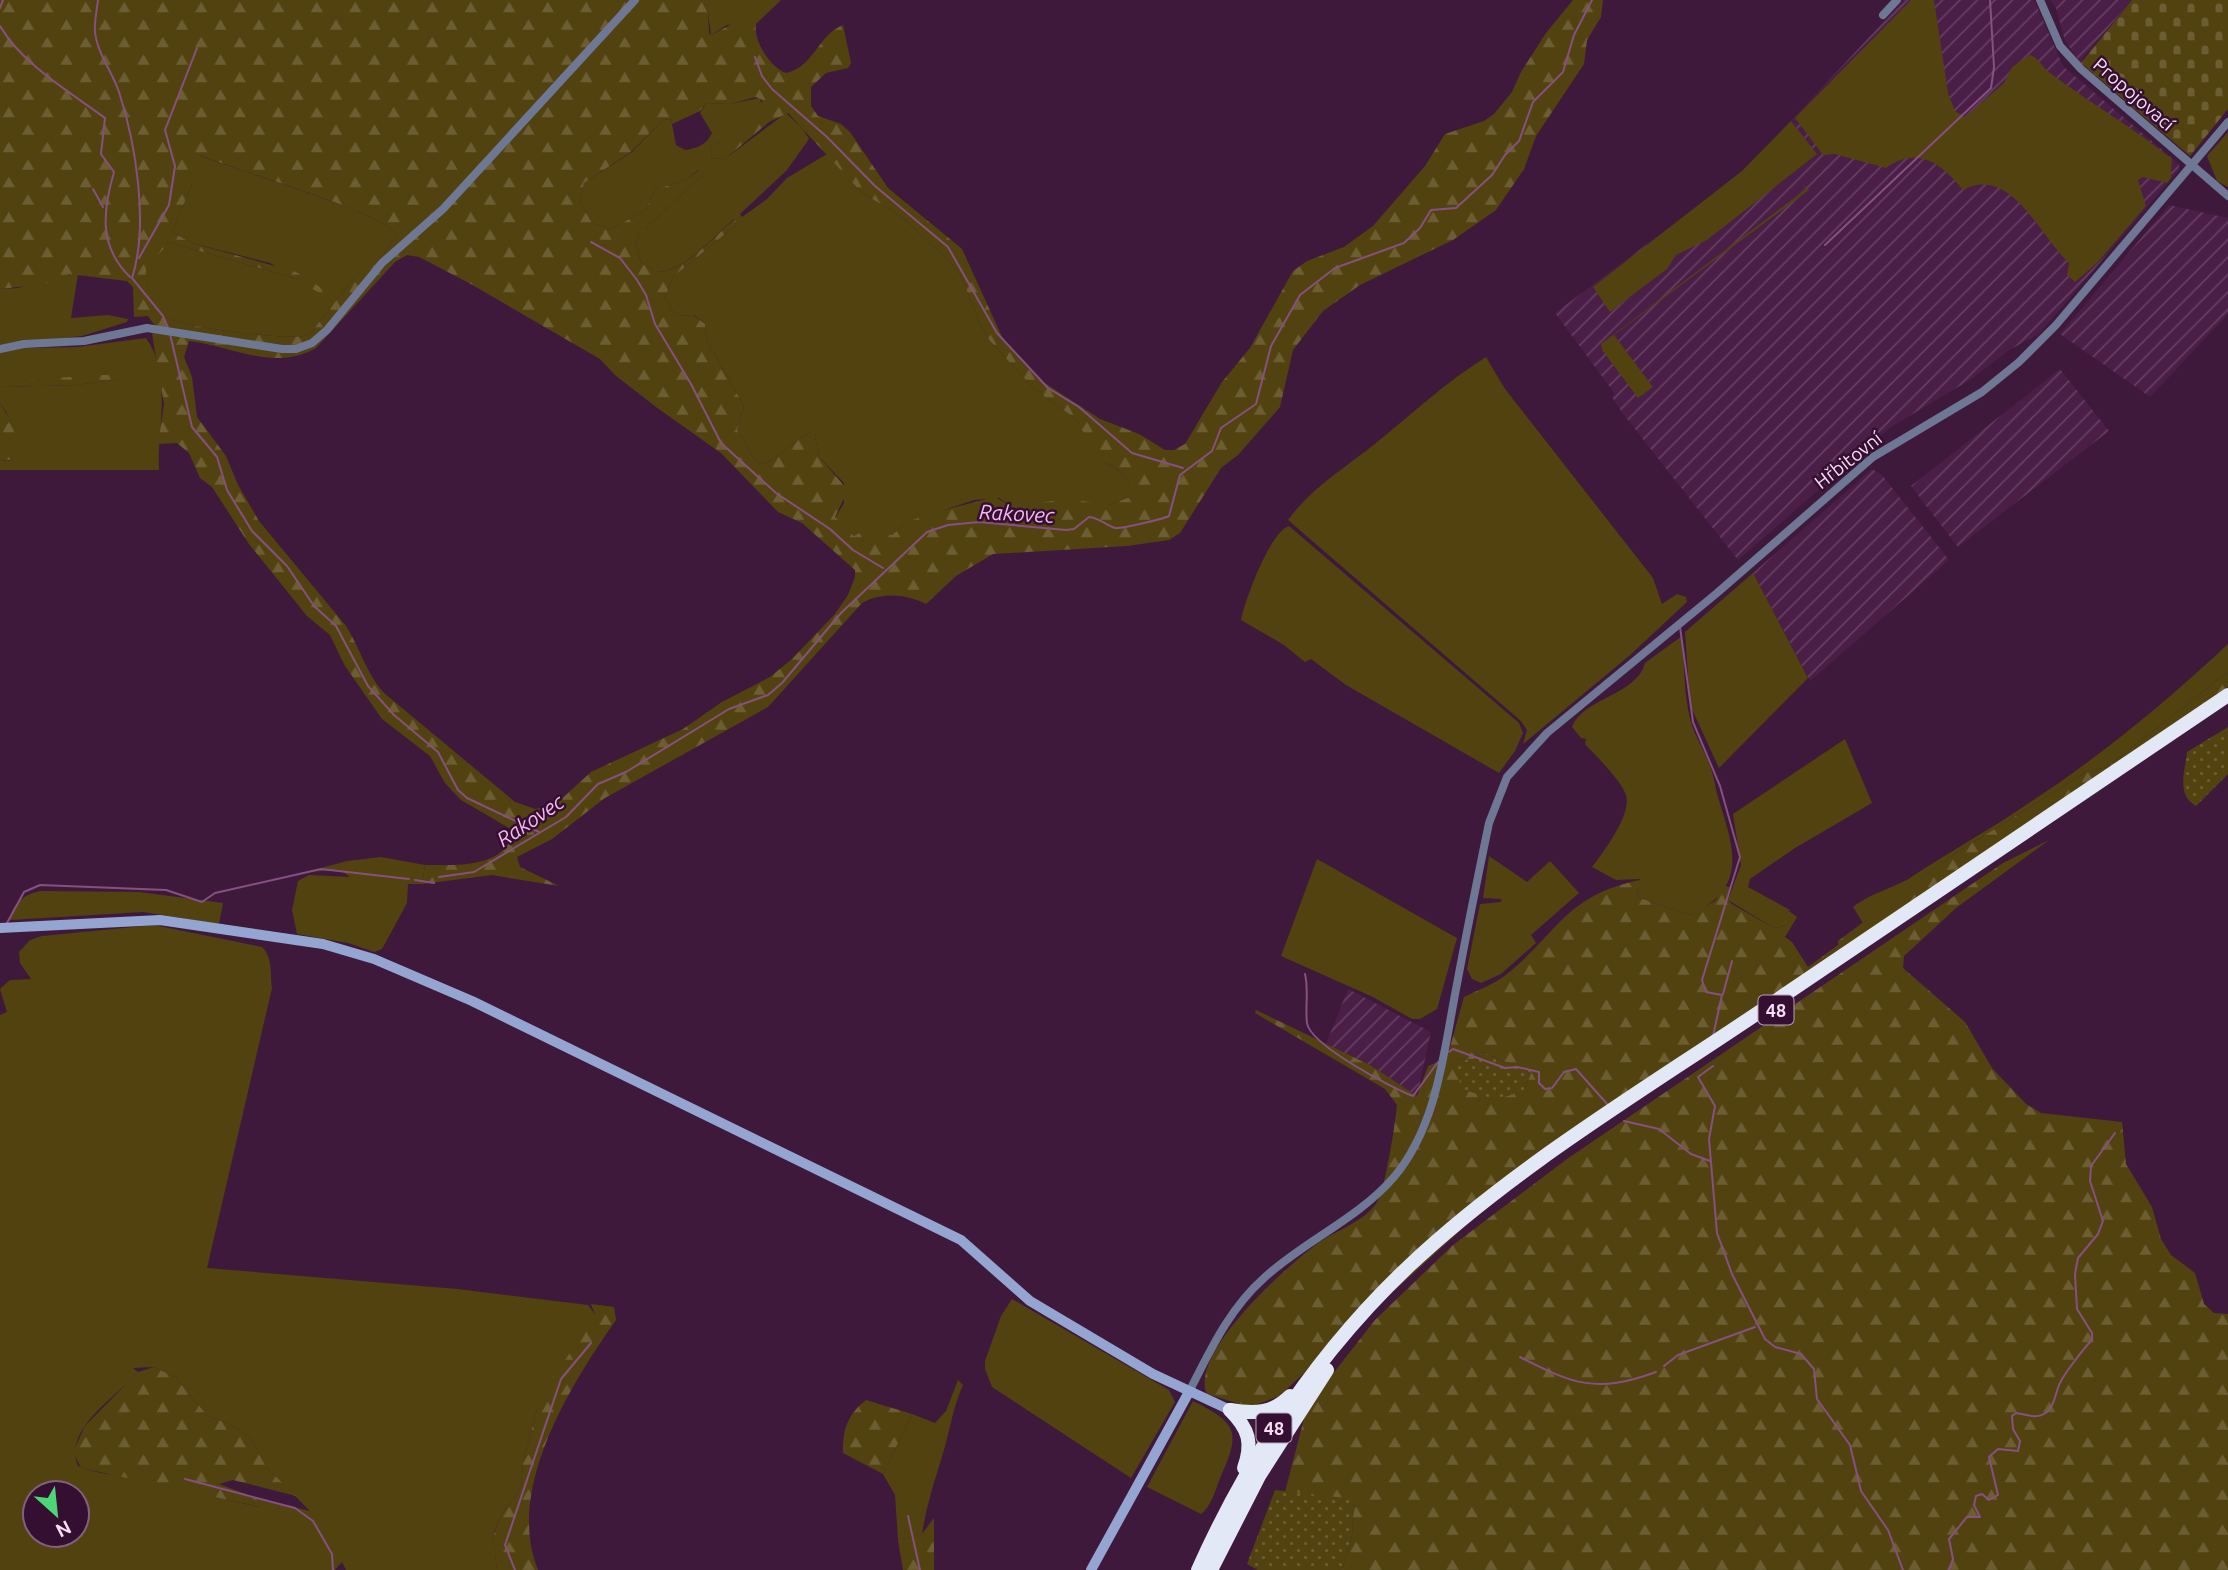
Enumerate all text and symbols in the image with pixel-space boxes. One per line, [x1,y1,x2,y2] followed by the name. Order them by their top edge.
[2089,53,2179,135] street label: Propojovací
[1810,427,1886,493] street label: Hřbitovní
[978,499,1056,527] water label: Rakovec
[492,789,568,851] water label: Rakovec
[1758,995,1794,1024] road number: 48
[1256,1414,1292,1442] road number: 48
[21,1479,91,1549] north arrow
[52,1516,75,1542] text: N

